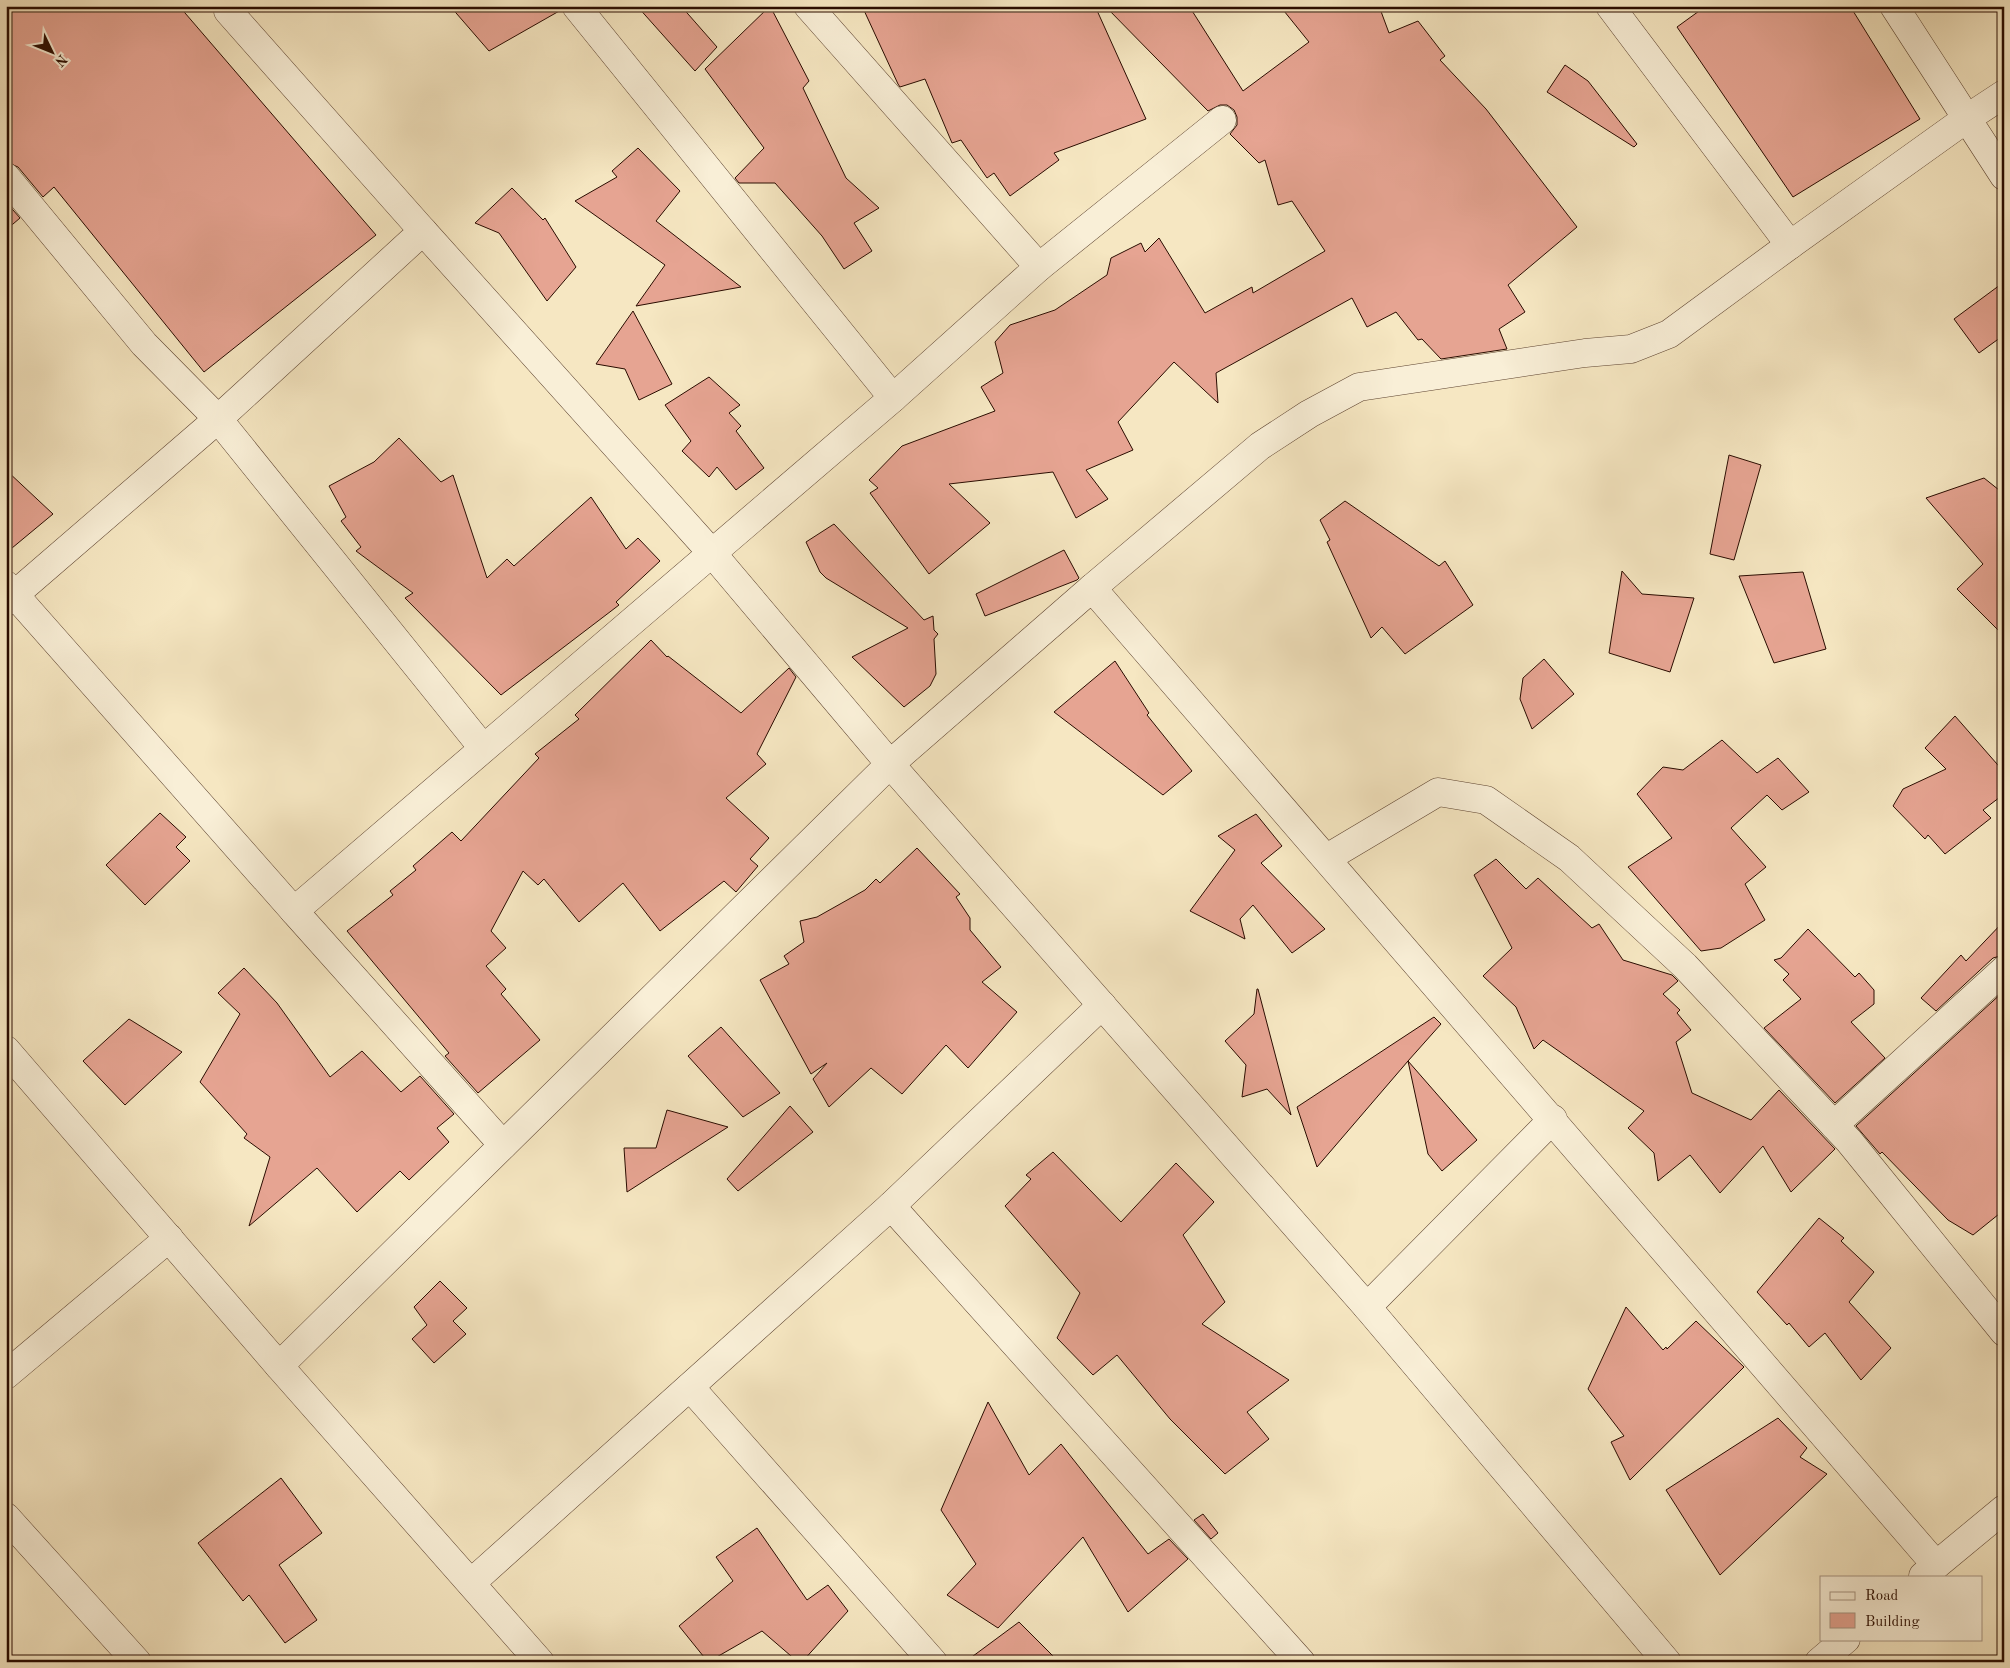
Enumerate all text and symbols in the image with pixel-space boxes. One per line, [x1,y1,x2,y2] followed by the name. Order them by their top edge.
[28,28,78,78] north arrow
[52,51,70,69] text: N
[1820,1576,1982,1640] legend
[1865,1589,1899,1604] text: Road
[1865,1615,1920,1630] text: Building

